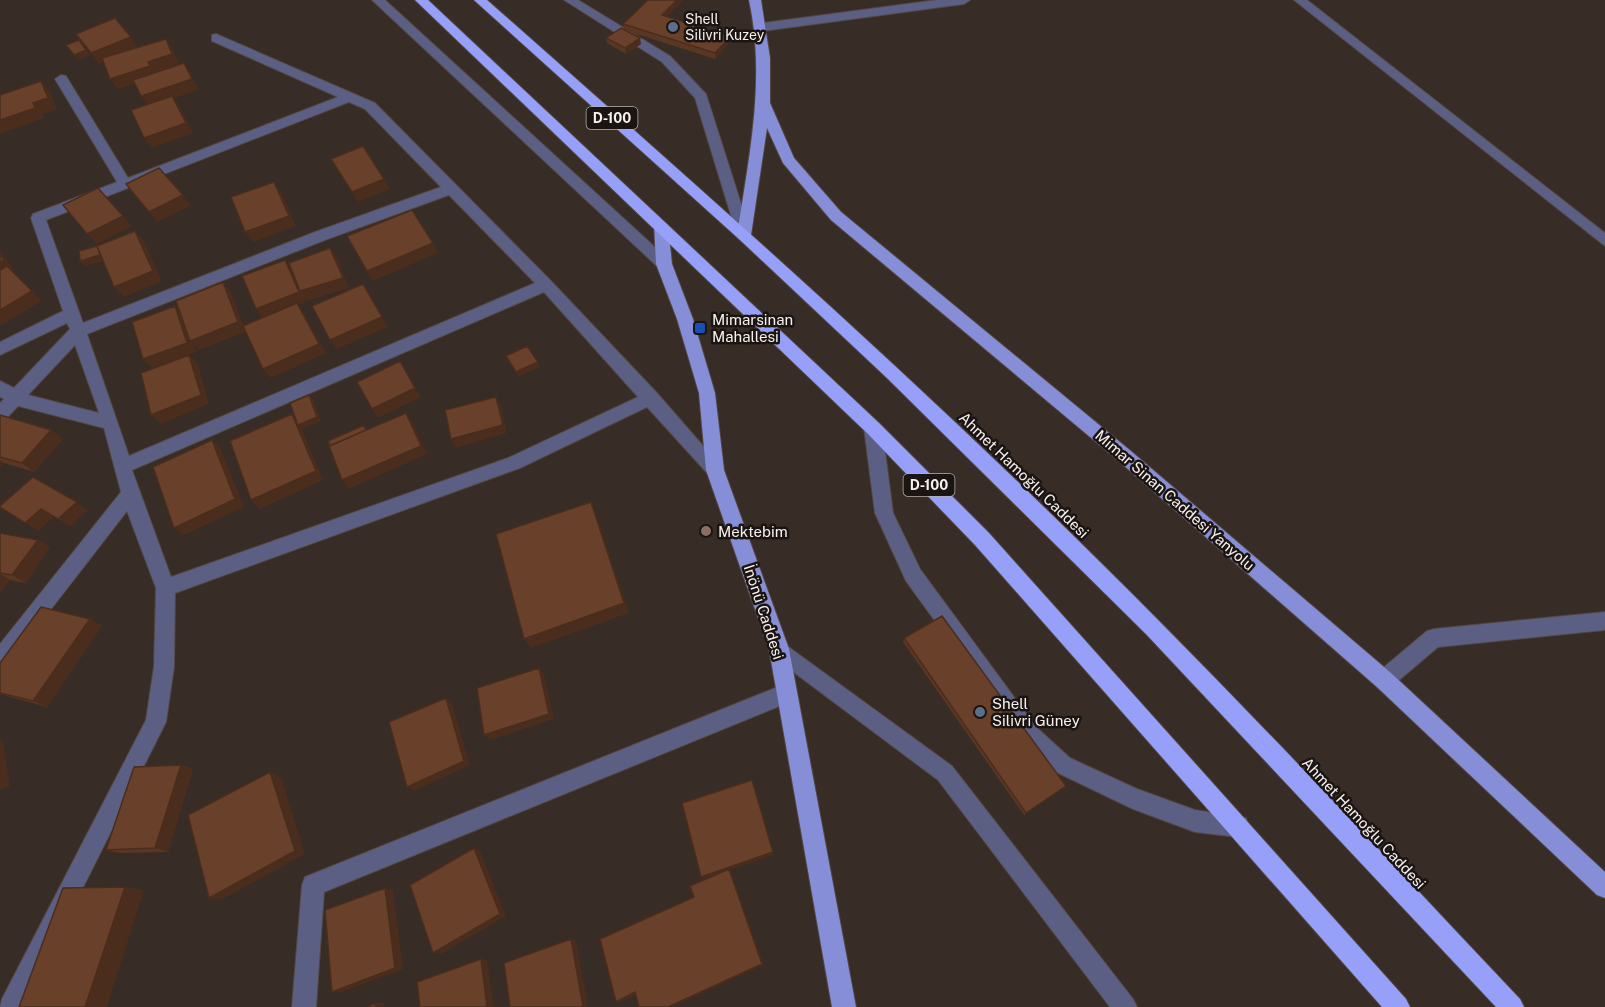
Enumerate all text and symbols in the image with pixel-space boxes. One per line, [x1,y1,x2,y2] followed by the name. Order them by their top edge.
[685,11,765,43] place label: Shell Silivri Kuzey
[666,20,680,34] marker: Shell Silivri Kuzey
[586,107,638,129] road number: D-100
[712,311,793,345] place label: Mimarsinan Mahallesi
[693,321,707,335] marker: Mimarsinan Mahallesi
[956,409,1092,541] street label: Ahmet Hamoğlu Caddesi
[1092,426,1258,574] street label: Mimar Sinan Caddesi Yanyolu
[904,474,954,496] road number: D-100
[718,523,788,540] place label: Mektebim
[699,524,713,538] marker: Mektebim
[741,562,788,661] street label: İnönü Caddesi
[992,695,1080,729] place label: Shell Silivri Güney
[973,705,987,719] marker: Shell Silivri Güney
[1299,754,1429,892] street label: Ahmet Hamoğlu Caddesi

